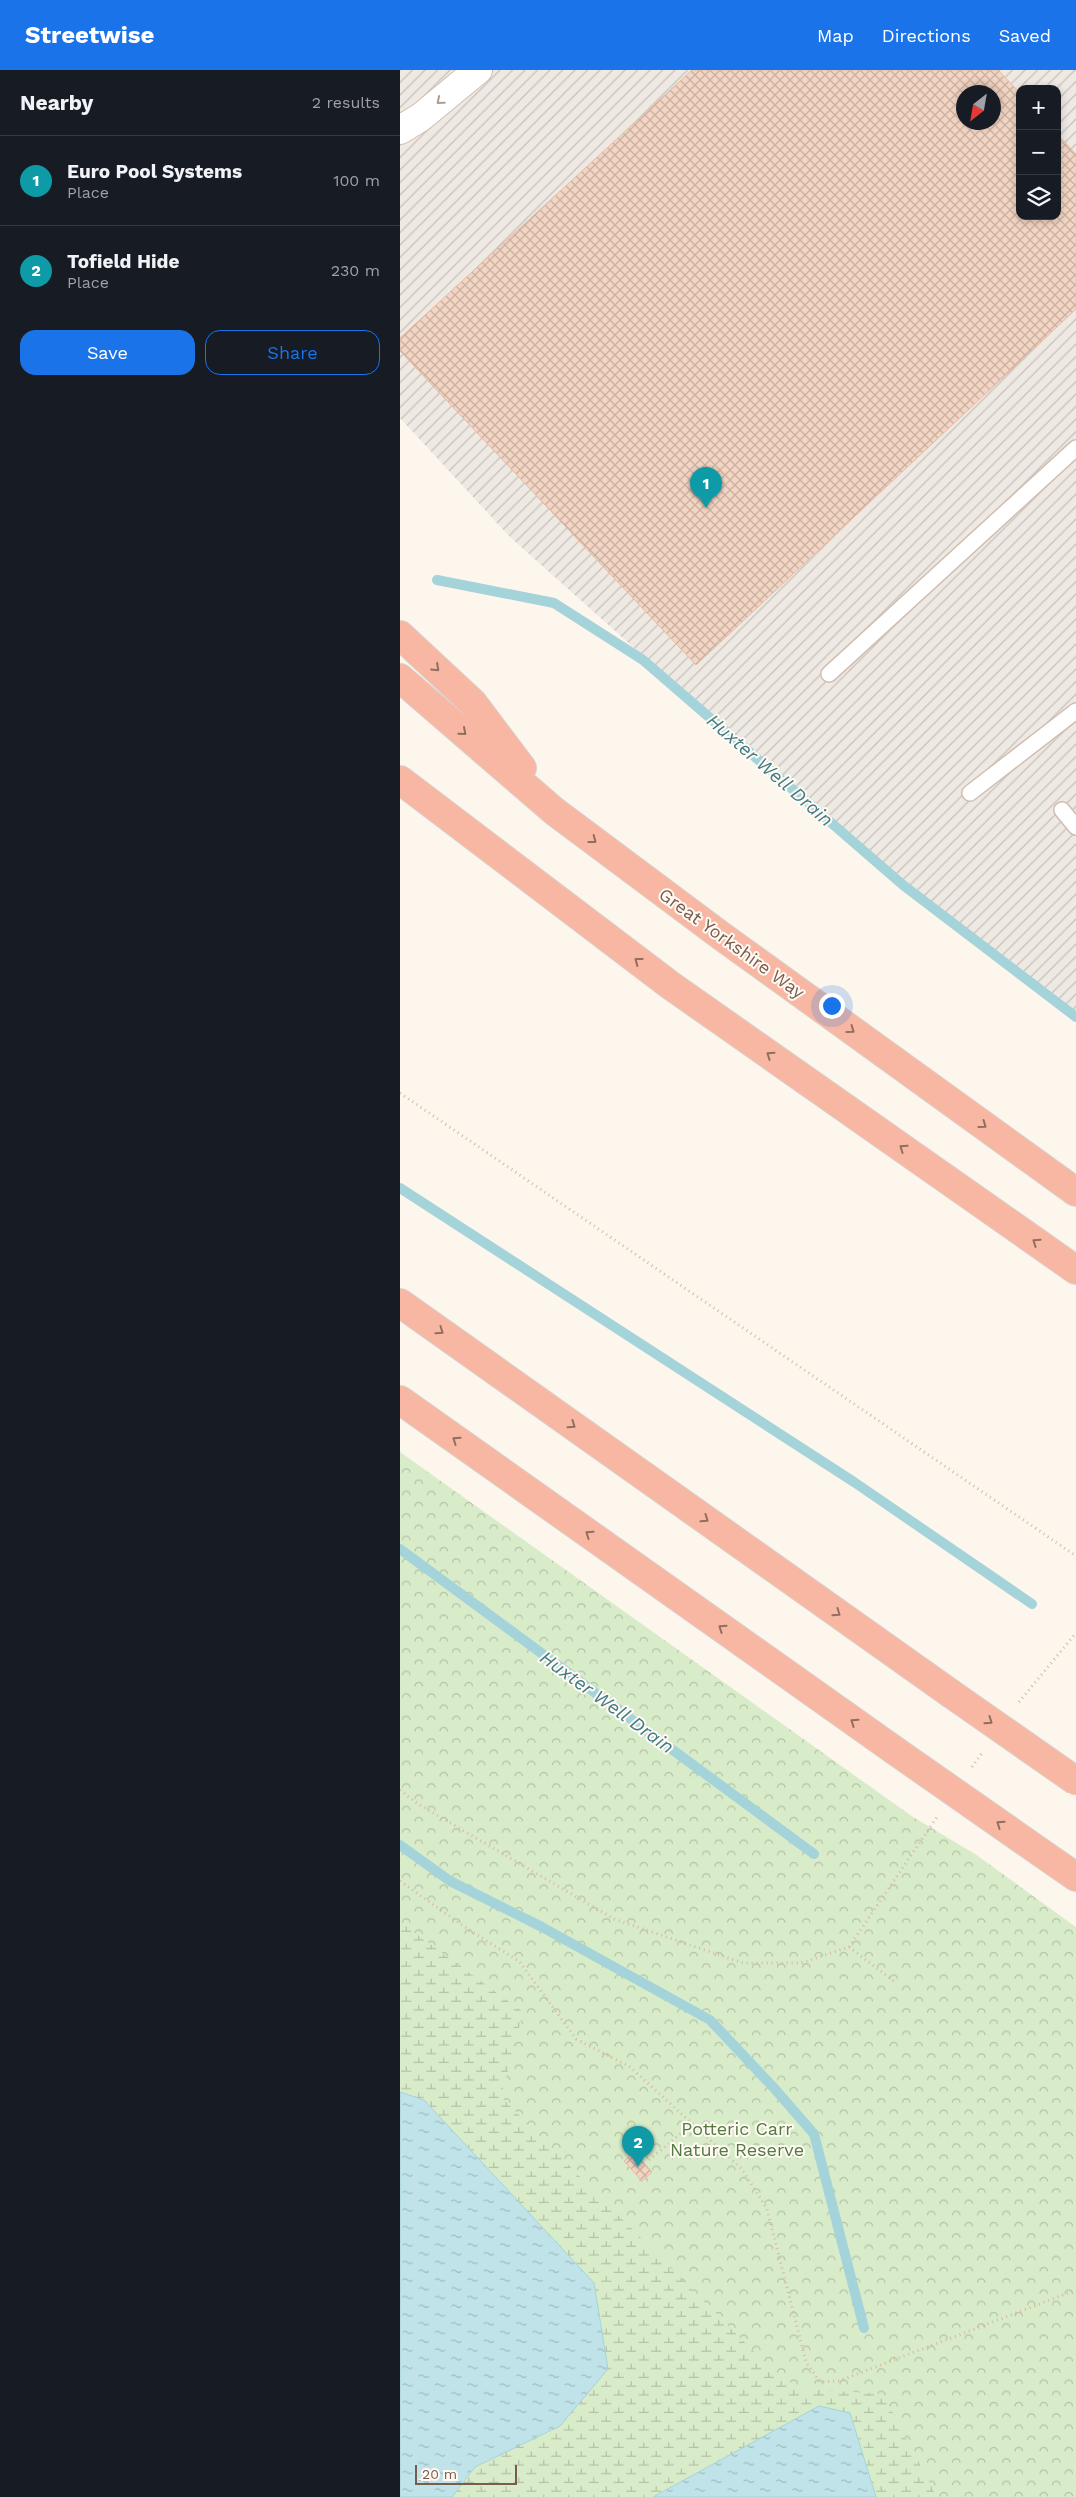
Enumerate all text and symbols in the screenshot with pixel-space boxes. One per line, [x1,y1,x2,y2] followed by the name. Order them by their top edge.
[25,21,154,49] text: Streetwise
[817,25,854,46] text: Map
[882,25,971,46] text: Directions
[999,25,1051,46] text: Saved
[956,85,1001,130] north arrow
[1016,85,1061,220] map controls
[1016,85,1061,130] button: +
[20,90,93,115] text: Nearby
[312,93,380,112] text: 2 results
[437,96,446,104] one-way arrow
[1016,130,1061,175] button: −
[67,160,242,183] text: Euro Pool Systems
[33,171,39,190] text: 1
[333,171,380,190] text: 100 m
[1016,175,1061,220] button: layers
[67,183,109,202] text: Place
[67,250,180,273] text: Tofield Hide
[31,261,41,280] text: 2
[331,261,380,280] text: 230 m
[67,273,109,292] text: Place
[20,330,195,375] button: Save
[205,330,380,375] button: Share
[690,467,722,508] pin: 1
[430,662,439,671] one-way arrow
[702,709,838,831] water label: Huxter Well Drain
[458,727,467,736] one-way arrow
[587,834,597,843] one-way arrow
[655,883,809,1003] street label: Great Yorkshire Way
[634,958,644,967] one-way arrow
[819,993,845,1019] your location
[845,1024,855,1033] one-way arrow
[766,1052,776,1061] one-way arrow
[977,1119,987,1128] one-way arrow
[899,1145,909,1154] one-way arrow
[1032,1239,1042,1248] one-way arrow
[434,1325,444,1334] one-way arrow
[566,1419,576,1428] one-way arrow
[453,1437,462,1446] one-way arrow
[699,1513,709,1522] one-way arrow
[585,1531,595,1540] one-way arrow
[831,1607,841,1616] one-way arrow
[718,1625,728,1634] one-way arrow
[536,1646,678,1758] water label: Huxter Well Drain
[984,1715,993,1724] one-way arrow
[851,1719,860,1728] one-way arrow
[996,1821,1006,1830] one-way arrow
[670,2118,804,2160] park label: Potteric Carr Nature Reserve
[622,2126,654,2167] pin: 2
[415,2462,518,2485] scale bar
[422,2466,457,2482] text: 20 m

